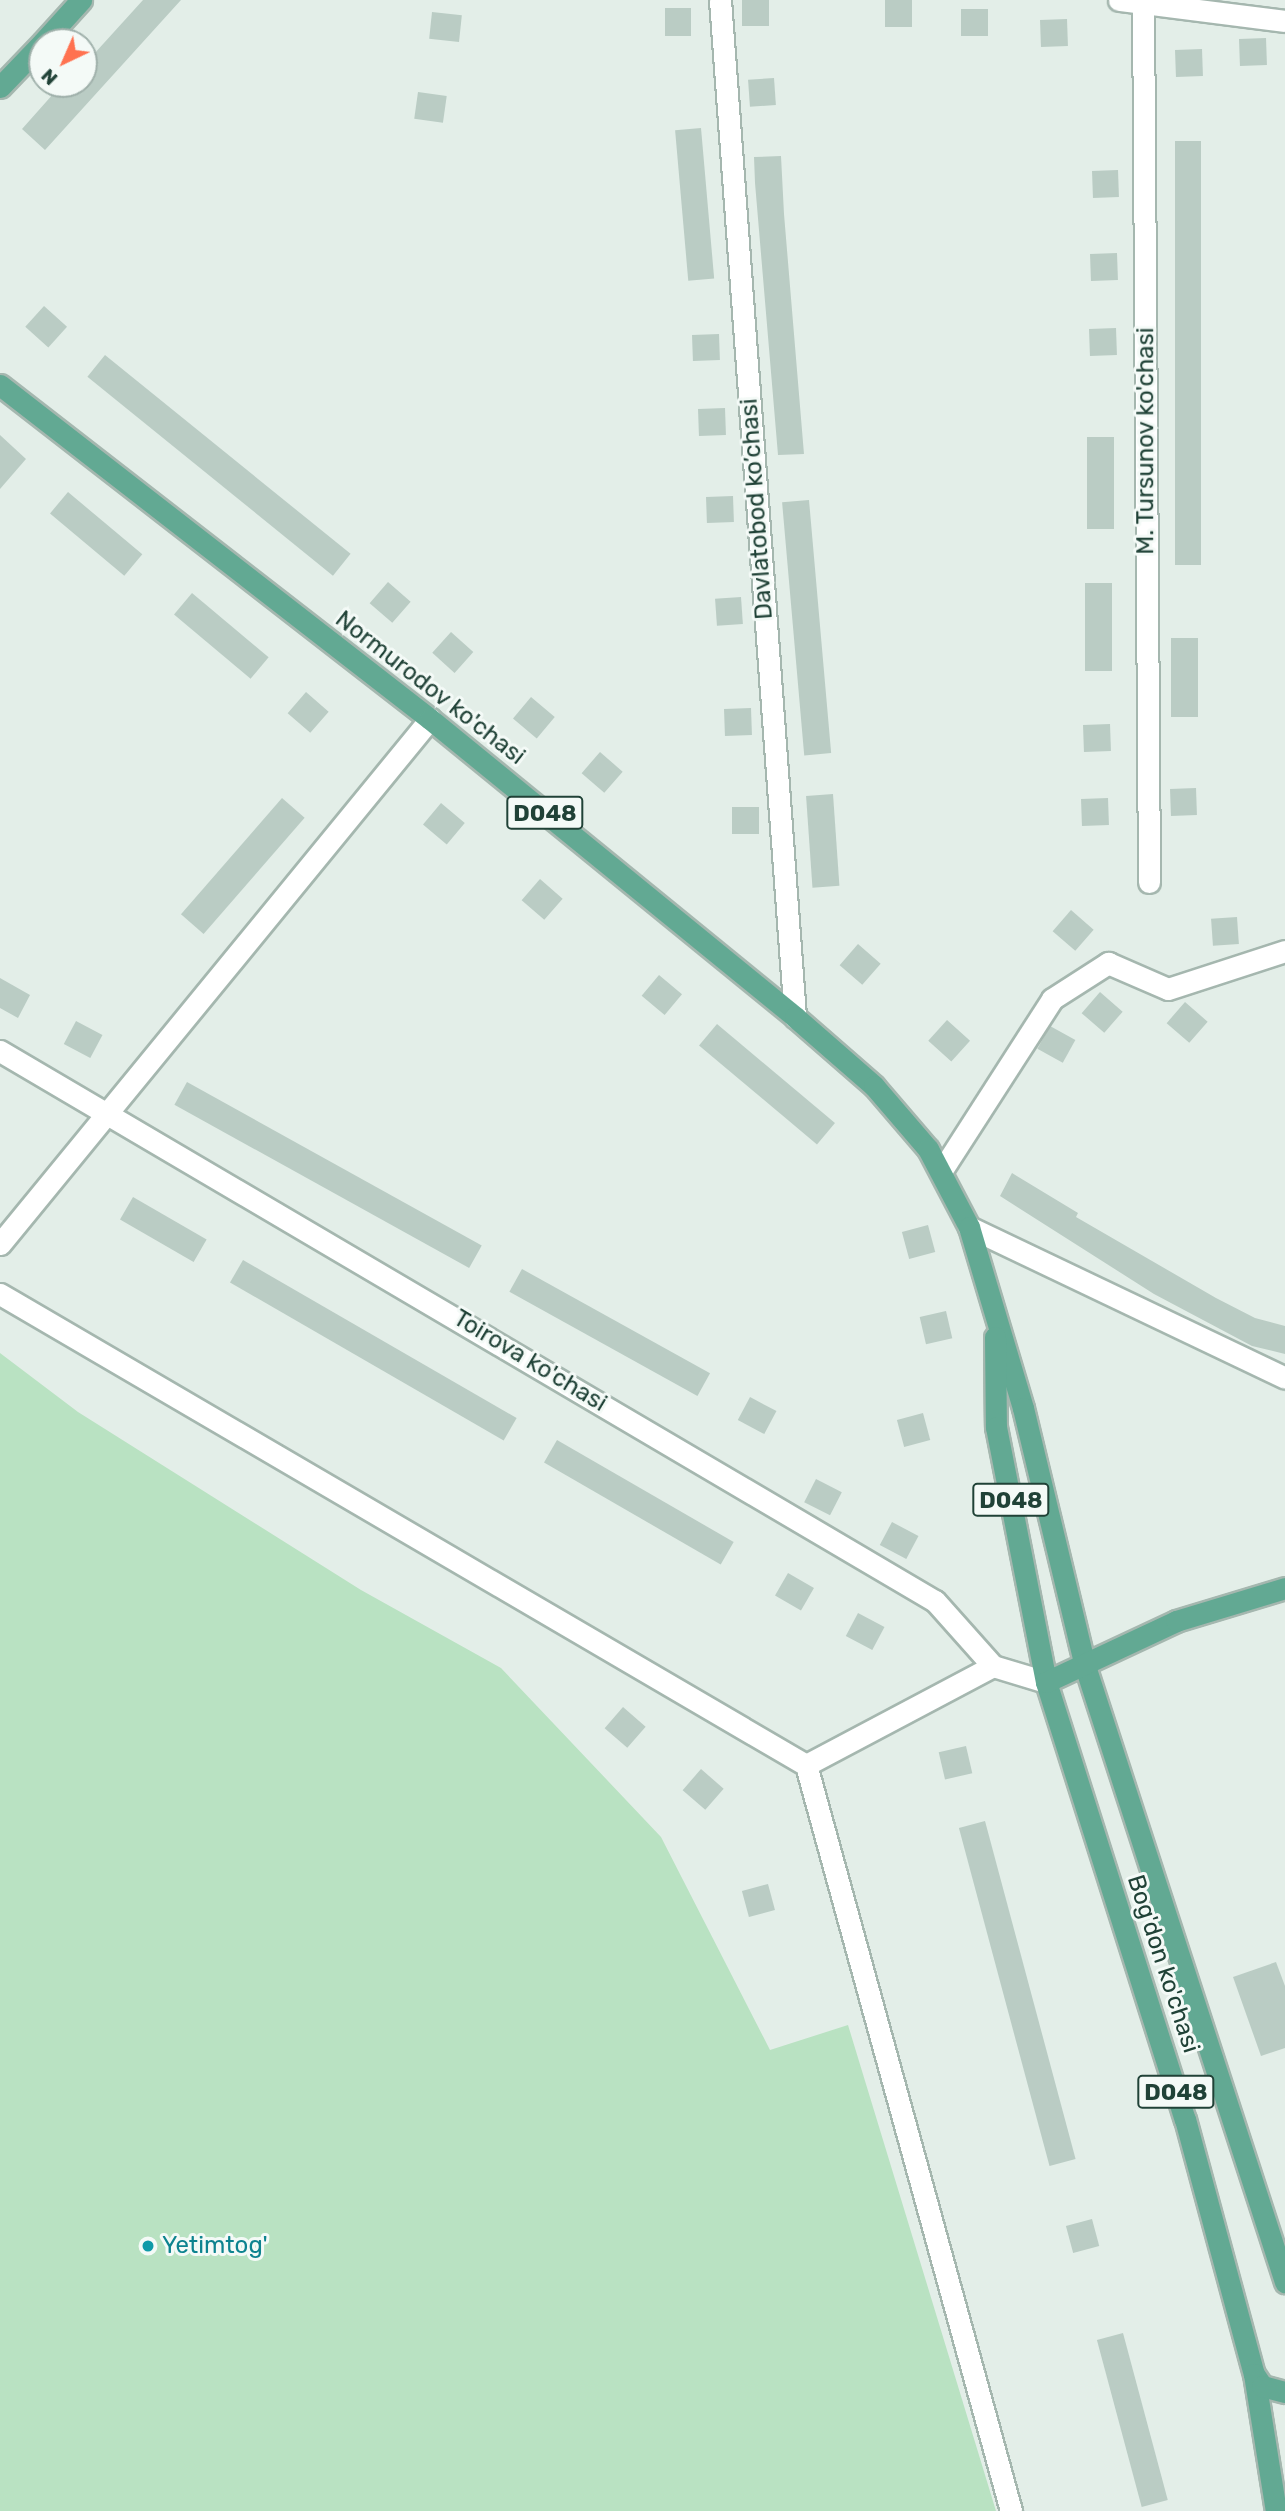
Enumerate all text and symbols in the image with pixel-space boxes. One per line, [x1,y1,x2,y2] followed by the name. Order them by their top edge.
[28,28,98,98] north arrow
[37,64,62,90] text: N
[1132,327,1160,555] street label: M. Tursunov ko'chasi
[735,398,779,620] street label: Davlatobod ko’chasi
[329,605,531,771] street label: Normurodov ko'chasi
[505,793,585,832] road number: D048
[448,1304,612,1418] street label: Toirova ko'chasi
[971,1480,1051,1520] road number: D048
[1121,1871,1205,2057] street label: Bog'don ko'chasi
[1136,2072,1216,2112] road number: D048
[162,2232,268,2260] place label: Yetimtog'
[140,2238,156,2254] marker: Yetimtog'

